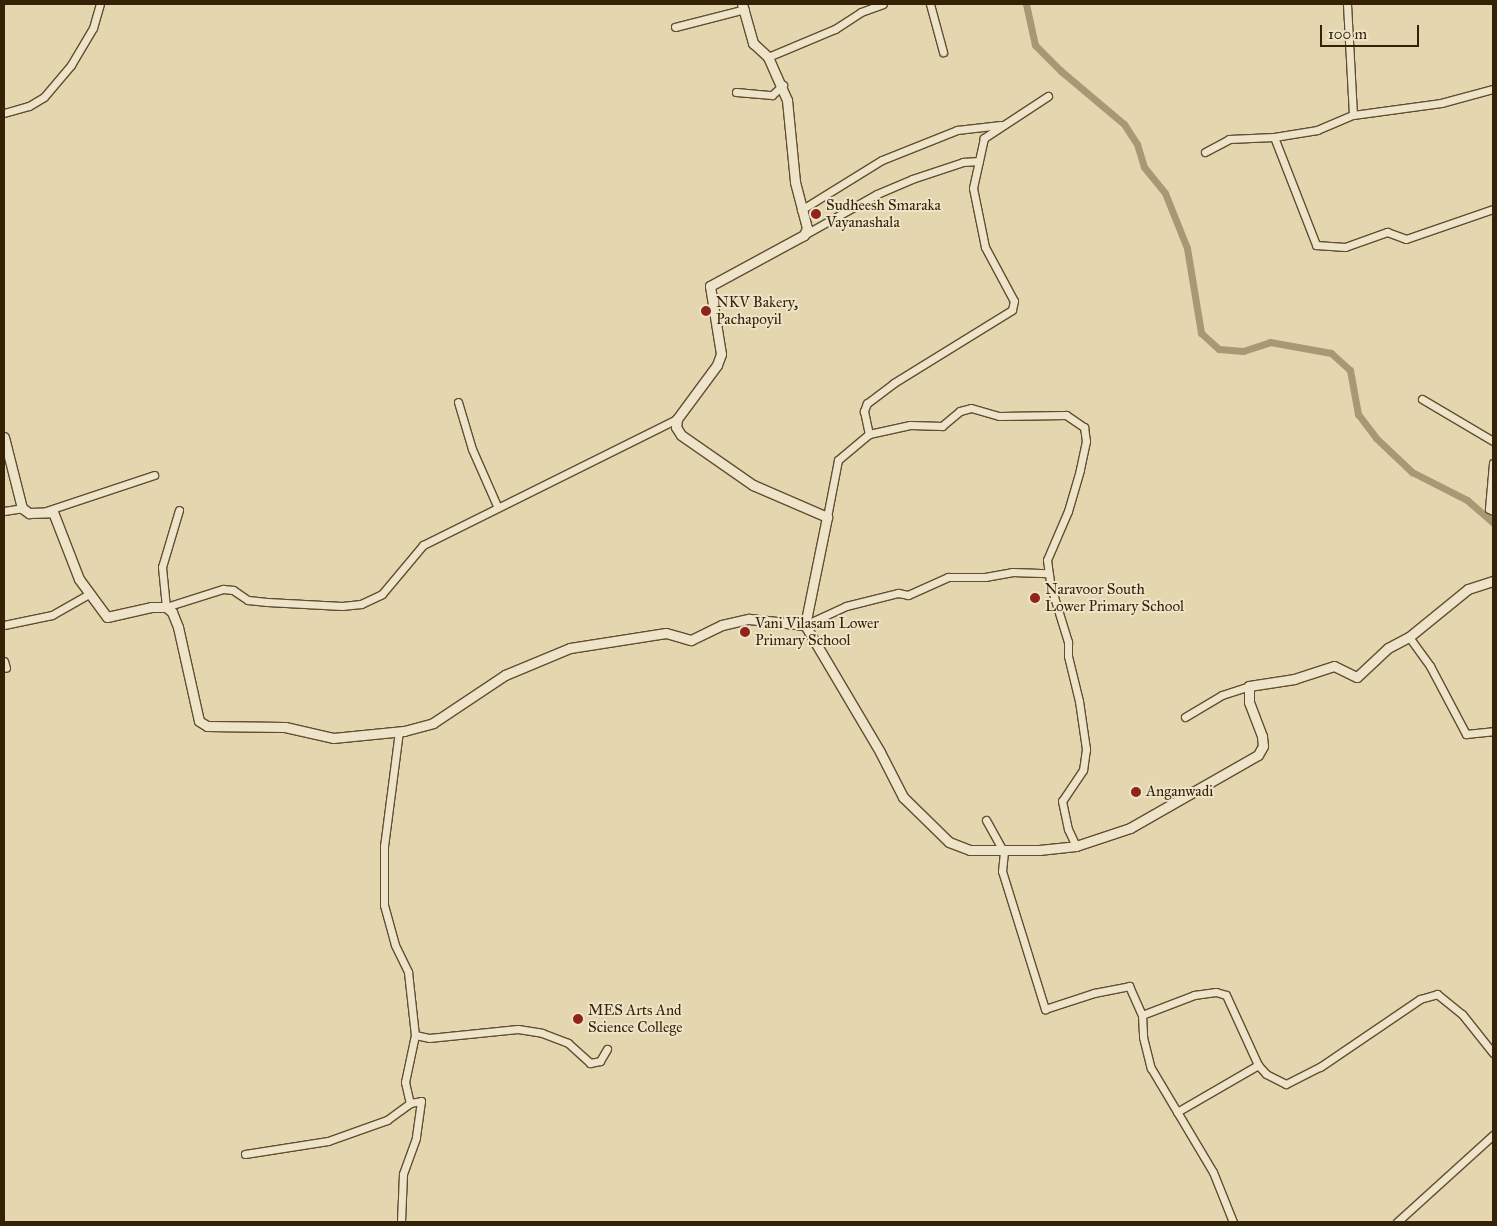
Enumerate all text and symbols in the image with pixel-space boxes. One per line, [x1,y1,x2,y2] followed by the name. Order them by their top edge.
[1322,15,1421,47] scale bar
[1328,25,1367,43] text: 100 m
[826,196,941,231] place label: Sudheesh Smaraka Vayanashala
[810,208,822,220] marker: Sudheesh Smaraka Vayanashala
[716,293,798,328] place label: NKV Bakery, Pachapoyil
[700,305,712,317] marker: NKV Bakery, Pachapoyil
[1045,580,1184,615] place label: Naravoor South Lower Primary School
[1029,592,1041,604] marker: Naravoor South Lower Primary School
[755,614,879,649] place label: Vani Vilasam Lower Primary School
[739,626,751,638] marker: Vani Vilasam Lower Primary School
[1146,783,1213,801] place label: Anganwadi
[1130,786,1142,798] marker: Anganwadi
[588,1001,683,1036] place label: MES Arts And Science College
[572,1013,584,1025] marker: MES Arts And Science College

